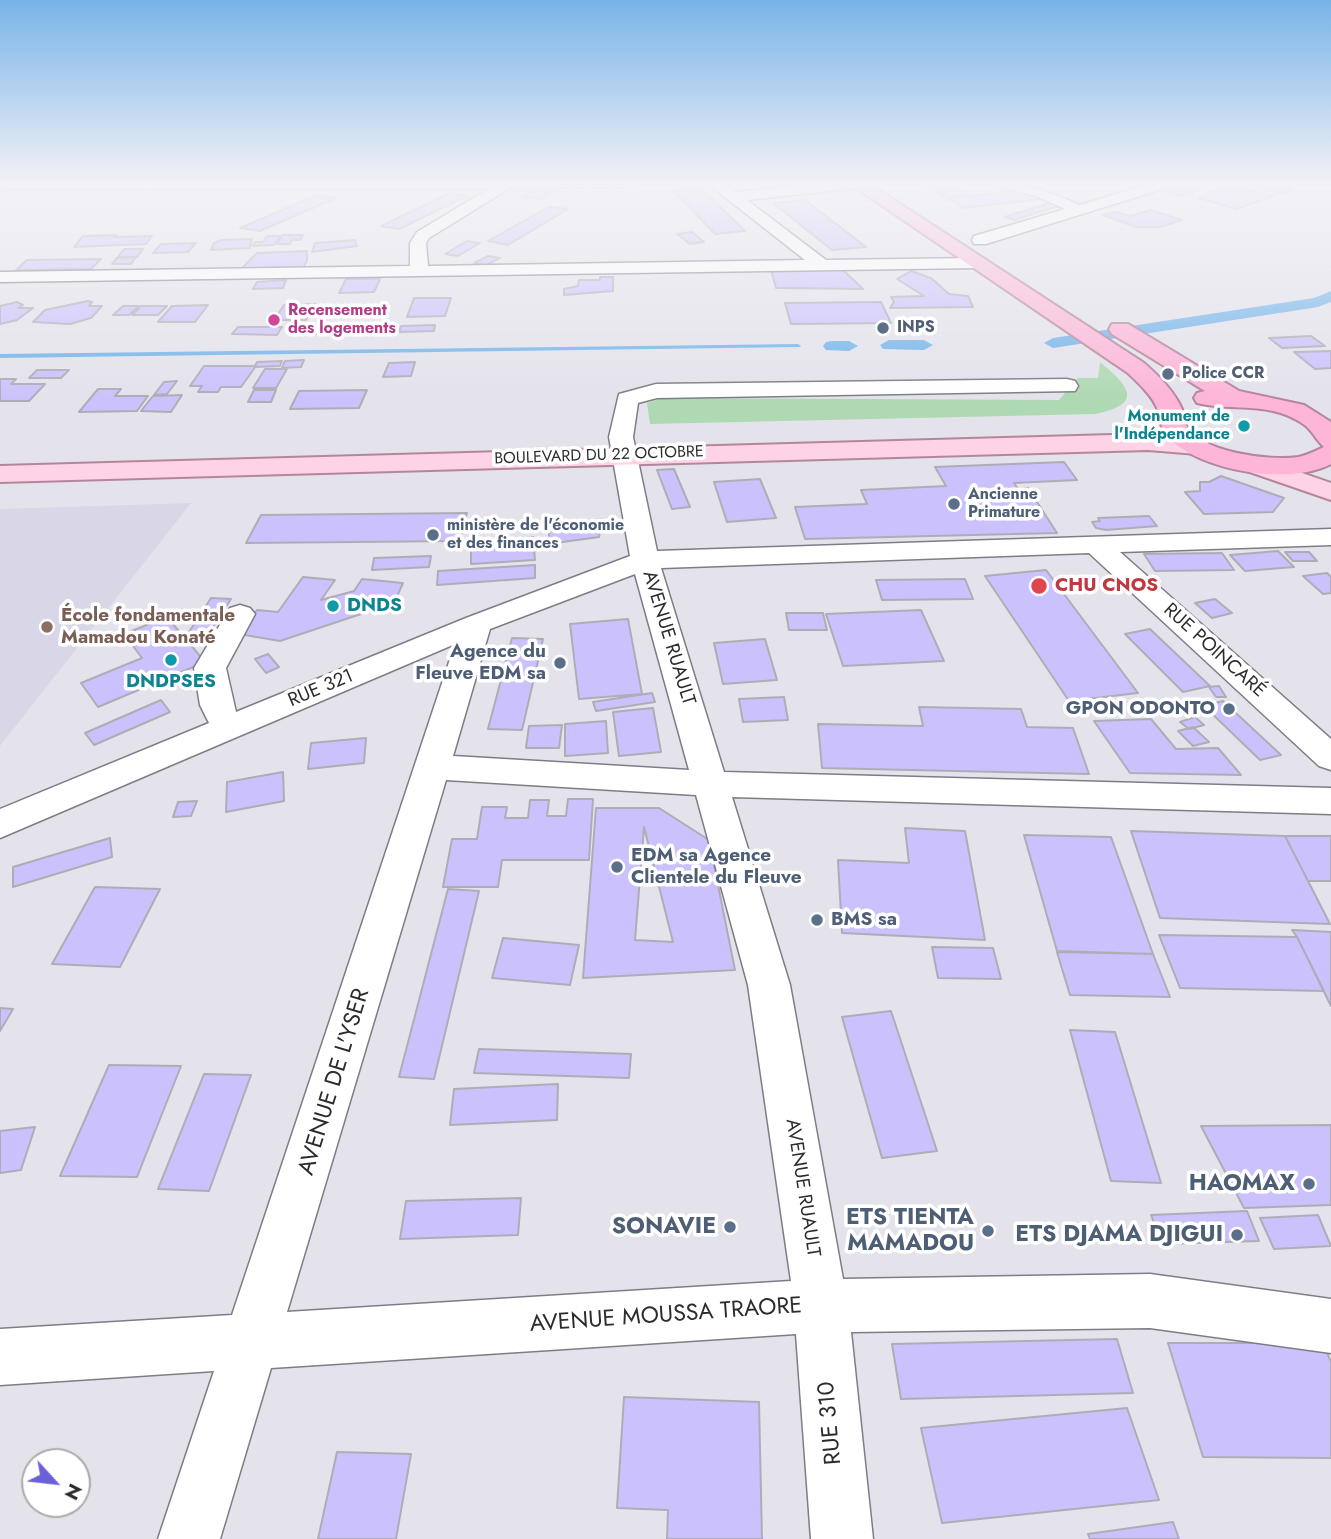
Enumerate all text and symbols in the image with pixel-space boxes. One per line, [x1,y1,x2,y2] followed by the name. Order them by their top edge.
[288,301,396,339] place label: Recensement des logements
[266,312,282,328] marker: Recensement des logements
[897,318,935,338] place label: INPS
[875,320,891,336] marker: INPS
[1182,364,1264,384] place label: Police CCR
[1160,366,1176,382] marker: Police CCR
[1114,407,1230,445] place label: Monument de l'Indépendance
[1236,418,1252,434] marker: Monument de l'Indépendance
[494,443,704,469] street label: BOULEVARD DU 22 OCTOBRE
[968,485,1040,523] place label: Ancienne Primature
[946,496,962,512] marker: Ancienne Primature
[447,516,624,554] place label: ministère de l'économie et des finances
[425,527,441,543] marker: ministère de l'économie et des finances
[637,568,699,708] street label: AVENUE RUAULT
[1055,575,1158,597] place label: CHU CNOS
[1029,576,1049,596] marker: CHU CNOS
[347,595,402,617] place label: DNDS
[325,598,341,614] marker: DNDS
[1158,599,1270,703] street label: RUE POINCARÉ
[61,605,235,649] place label: École fondamentale Mamadou Konaté
[39,619,55,635] marker: École fondamentale Mamadou Konaté
[415,641,546,685] place label: Agence du Fleuve EDM sa
[163,652,179,668] marker: DNDPSES
[552,655,568,671] marker: Agence du Fleuve EDM sa
[285,665,357,713] street label: RUE 321
[126,671,216,693] place label: DNDPSES
[1066,698,1215,720] place label: GPON ODONTO
[1221,701,1237,717] marker: GPON ODONTO
[631,845,802,889] place label: EDM sa Agence Clientele du Fleuve
[609,859,625,875] marker: EDM sa Agence Clientele du Fleuve
[831,909,897,931] place label: BMS sa
[809,912,825,928] marker: BMS sa
[294,985,376,1179] street label: AVENUE DE L'YSER
[780,1117,824,1259] street label: AVENUE RUAULT
[1189,1170,1295,1198] place label: HAOMAX
[1301,1176,1317,1192] marker: HAOMAX
[846,1204,974,1258] place label: ETS TIENTA MAMADOU
[612,1213,716,1241] place label: SONAVIE
[722,1219,738,1235] marker: SONAVIE
[1015,1221,1223,1249] place label: ETS DJAMA DJIGUI
[980,1223,996,1239] marker: ETS TIENTA MAMADOU
[1229,1227,1245,1243] marker: ETS DJAMA DJIGUI
[529,1293,803,1339] street label: AVENUE MOUSSA TRAORE
[814,1380,848,1466] street label: RUE 310
[21,1448,91,1518] north arrow
[58,1479,89,1505] text: N

